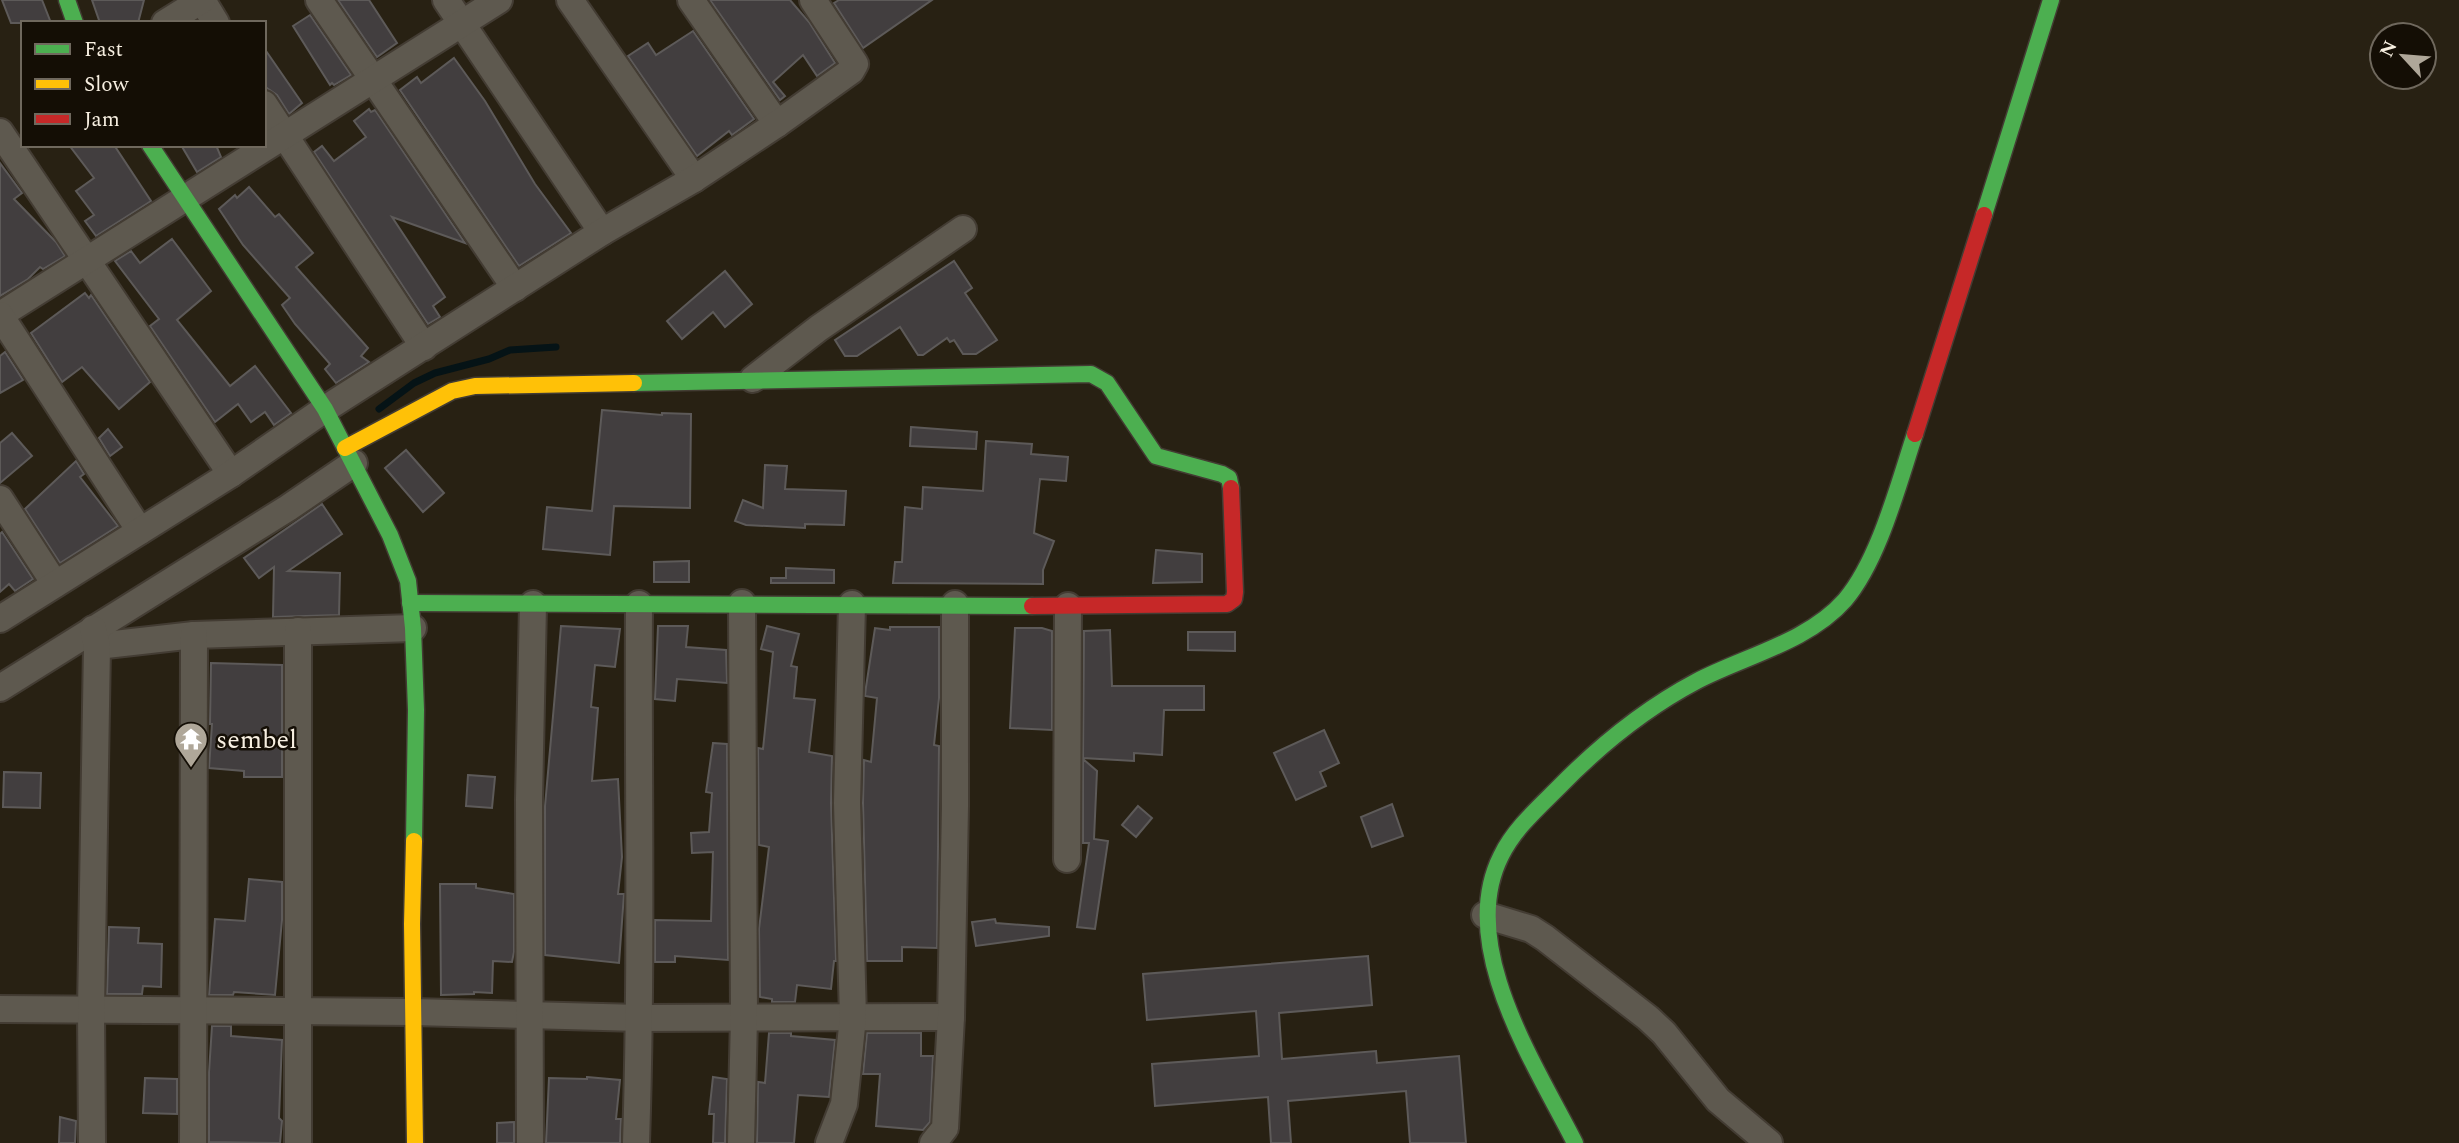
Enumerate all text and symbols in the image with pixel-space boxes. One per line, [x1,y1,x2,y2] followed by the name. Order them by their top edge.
[21,21,266,147] legend
[2368,21,2438,91] north arrow
[84,34,123,66] text: Fast
[2373,36,2406,63] text: N
[84,69,130,101] text: Slow
[84,104,120,136] text: Jam
[172,720,210,769] temple icon: sembel
[216,720,297,760] place label: sembel

